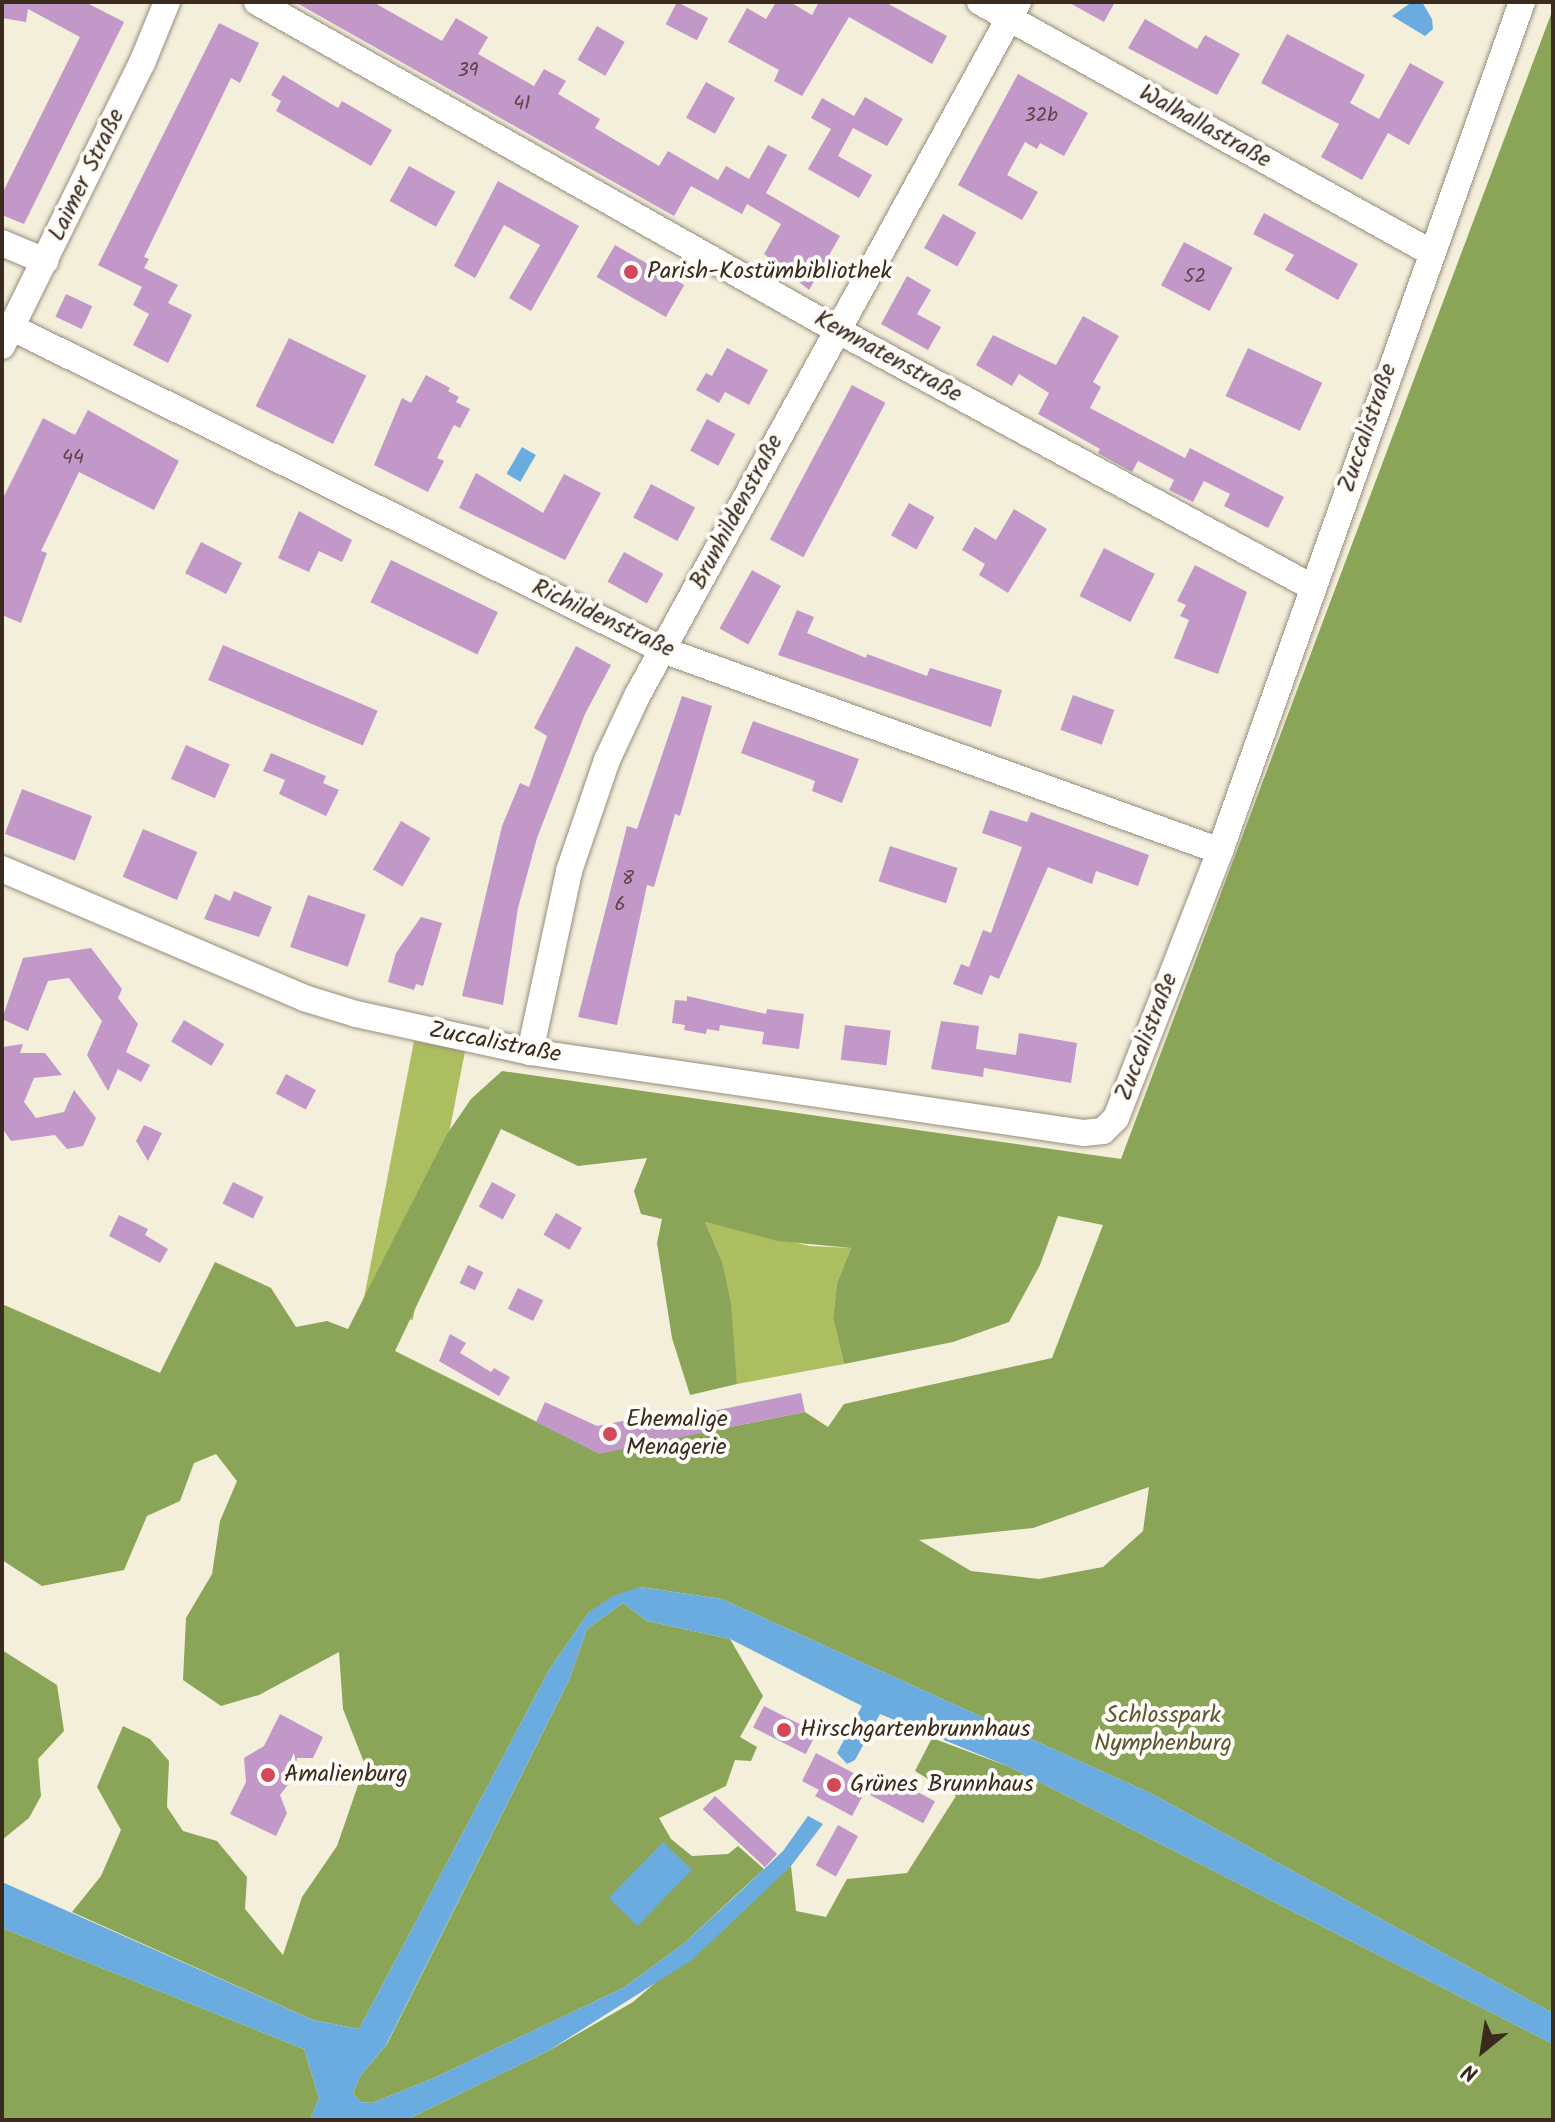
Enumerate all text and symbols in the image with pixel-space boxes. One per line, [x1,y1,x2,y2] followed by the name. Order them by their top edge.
[457,59,479,83] house number: 39
[1134,79,1276,175] street label: Walhallastraße
[513,92,531,116] house number: 41
[43,104,131,246] street label: Laimer Straße
[1024,104,1058,128] house number: 32b
[647,258,892,286] place label: Parish-Kostümbibliothek
[622,263,640,281] marker: Parish-Kostümbibliothek
[1184,265,1206,289] house number: 52
[809,305,967,409] street label: Kemnatenstraße
[1333,360,1403,496] street label: Zuccalistraße
[684,430,790,594] street label: Brunhildenstraße
[62,446,84,470] house number: 44
[527,573,679,665] street label: Richildenstraße
[622,867,634,891] house number: 8
[614,893,626,917] house number: 6
[1110,969,1184,1105] street label: Zuccalistraße
[426,1016,564,1070] street label: Zuccalistraße
[626,1406,728,1462] place label: Ehemalige Menagerie
[601,1425,619,1443] marker: Ehemalige Menagerie
[1094,1702,1232,1758] park label: Schlosspark Nymphenburg
[800,1716,1031,1744] place label: Hirschgartenbrunnhaus
[775,1721,793,1739] marker: Hirschgartenbrunnhaus
[284,1761,408,1789] place label: Amalienburg
[259,1766,277,1784] marker: Amalienburg
[850,1771,1034,1799] place label: Grünes Brunnhaus
[825,1776,843,1794] marker: Grünes Brunnhaus
[1443,2010,1523,2090] north arrow
[1456,2053,1486,2090] text: N

